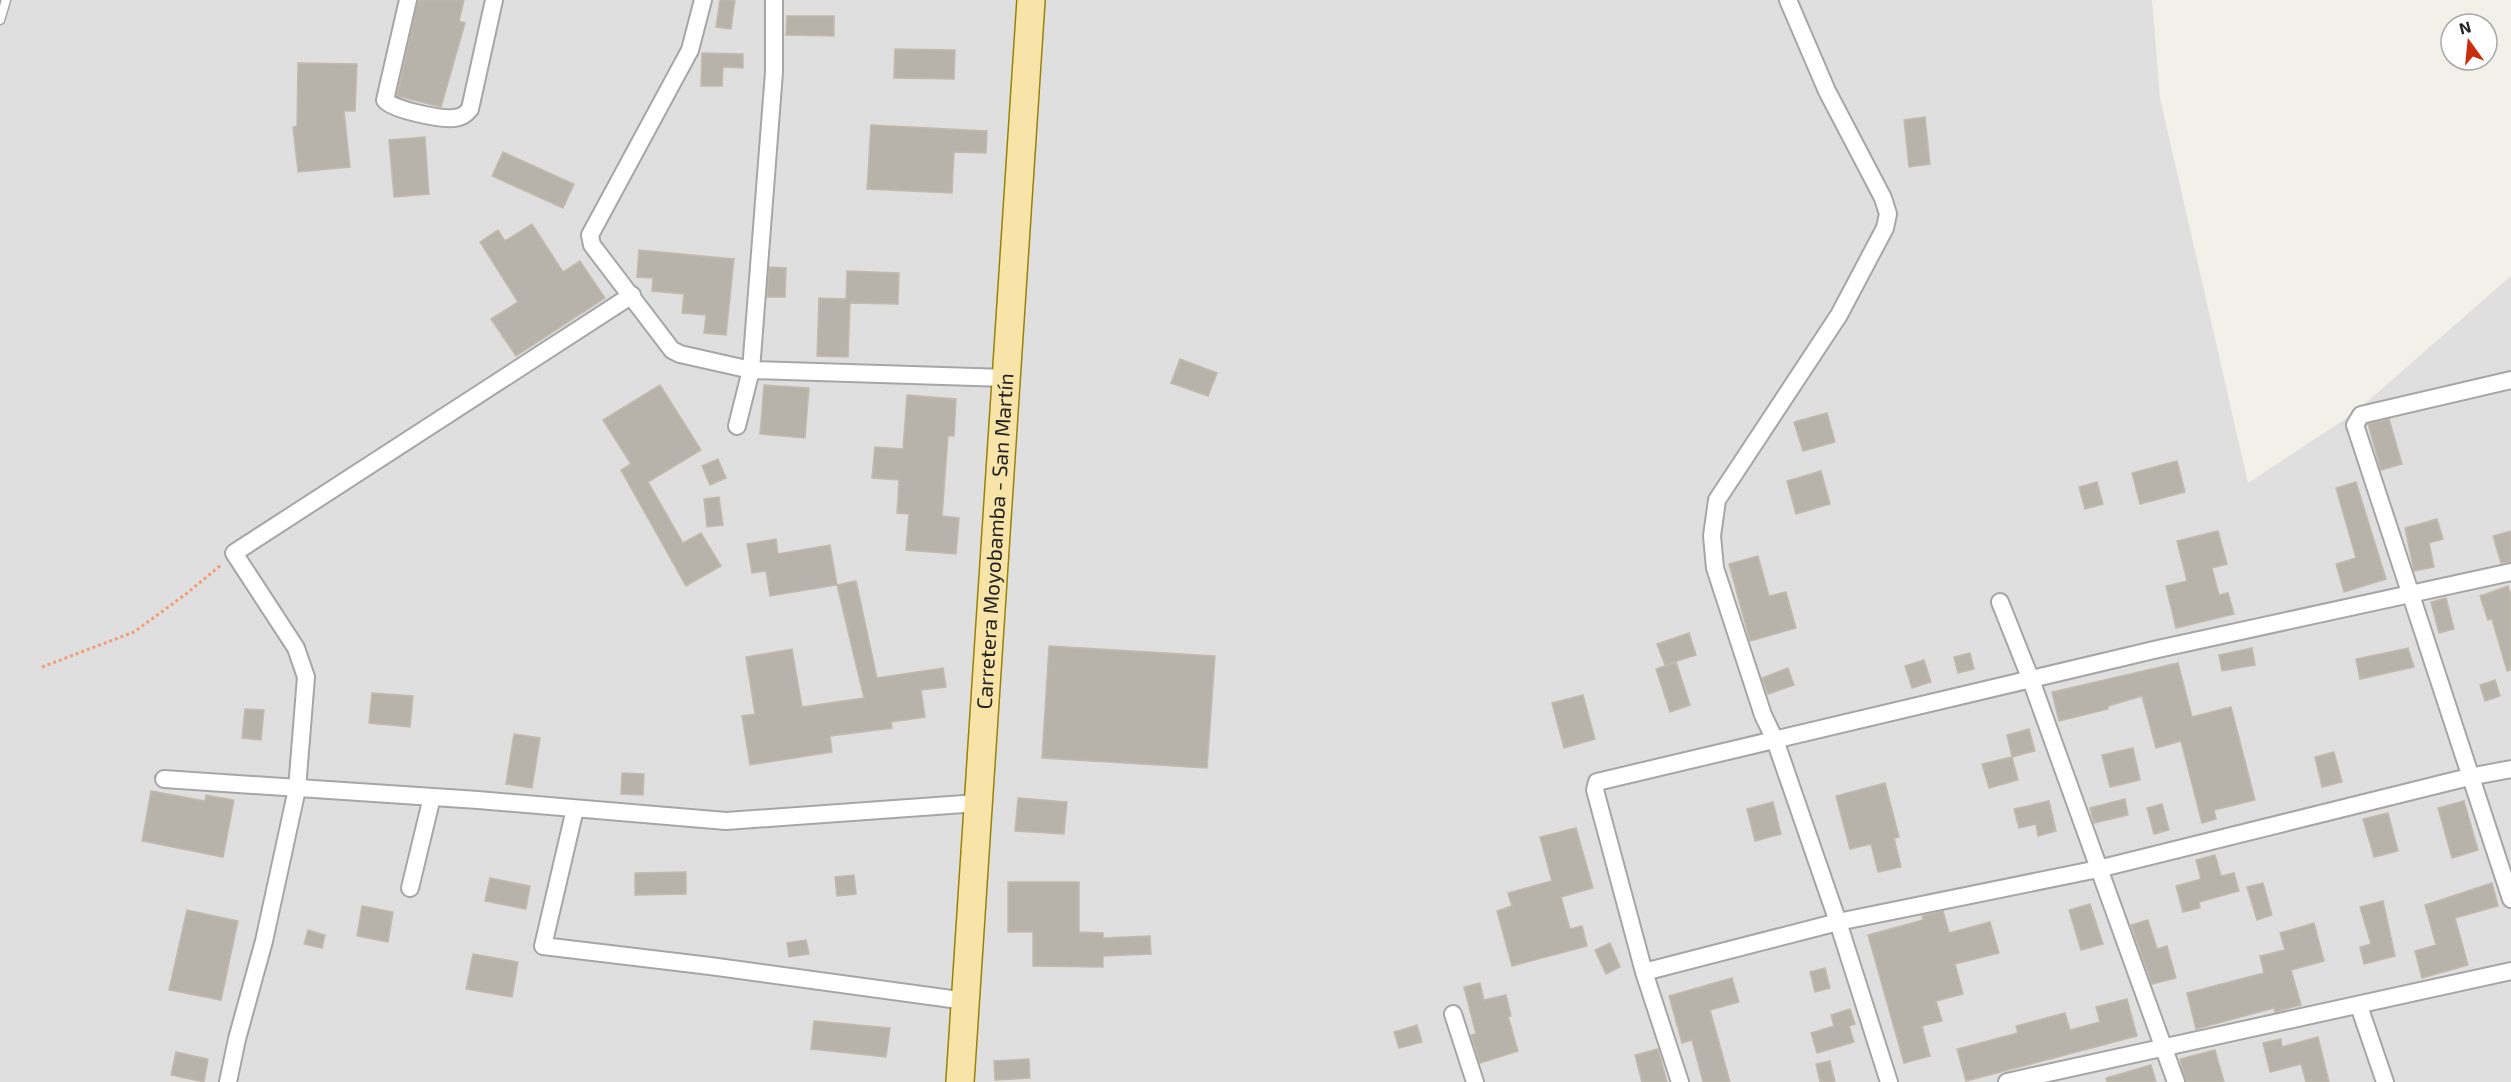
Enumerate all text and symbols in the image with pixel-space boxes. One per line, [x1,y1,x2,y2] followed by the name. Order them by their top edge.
[2439,12,2499,72] north arrow
[2457,16,2473,38] text: N
[970,372,1017,710] street label: Carretera Moyobamba - San Martín

